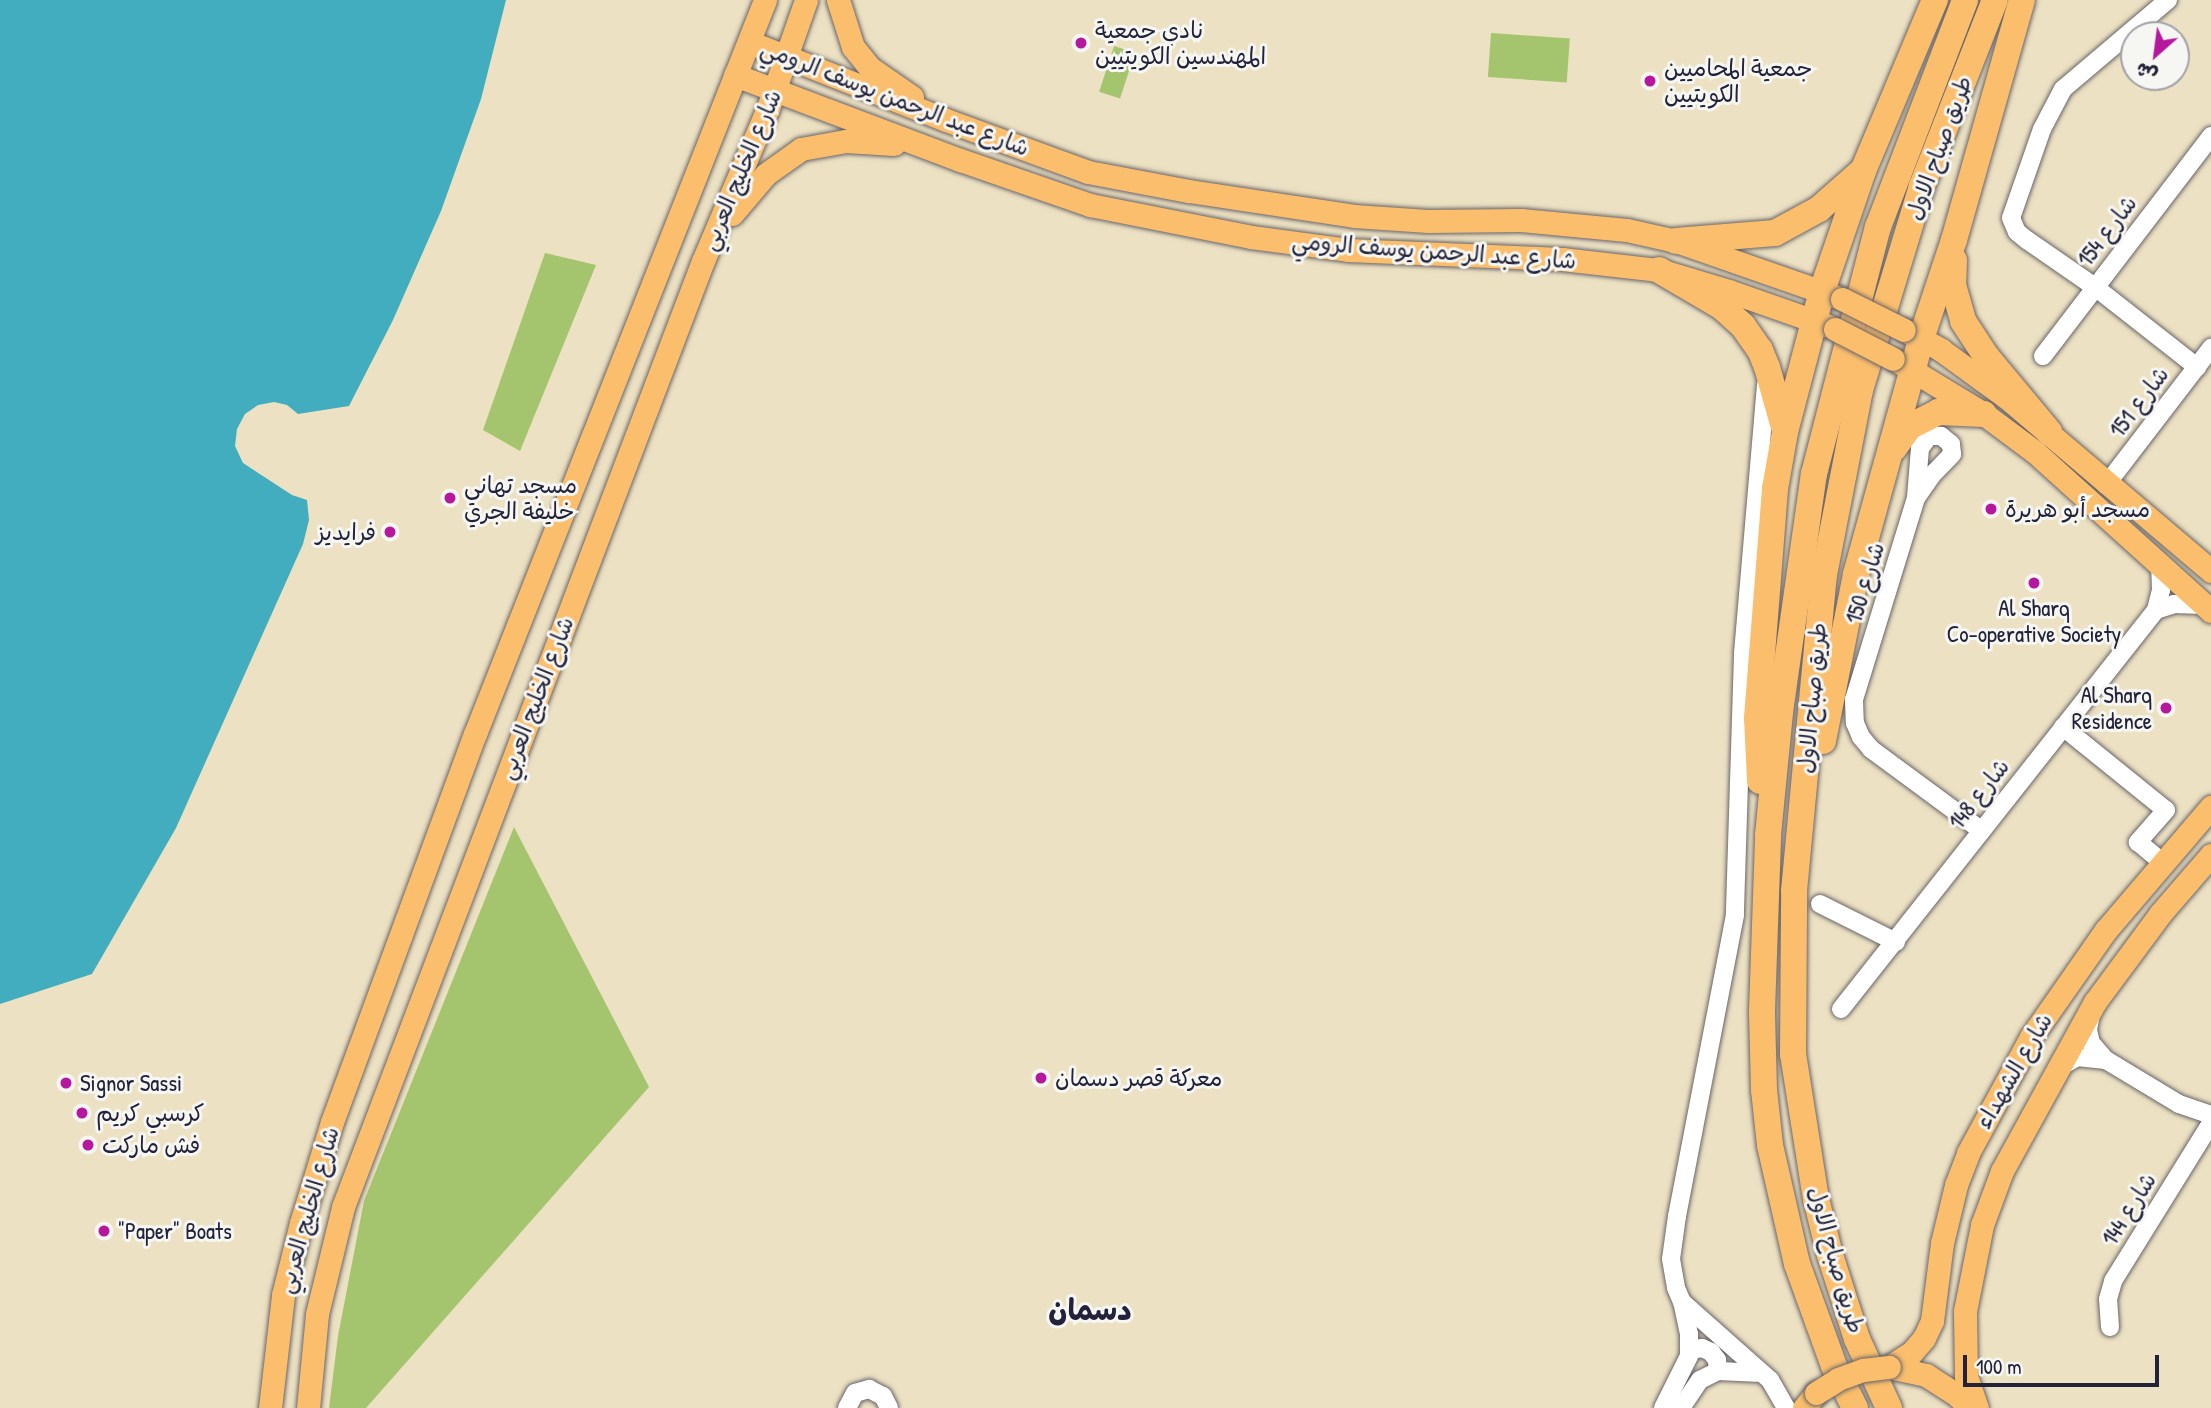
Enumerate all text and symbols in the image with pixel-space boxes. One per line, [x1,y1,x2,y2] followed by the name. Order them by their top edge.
[1095,16,1266,70] place label: نادي جمعية المهندسين الكويتيين
[2120,21,2190,91] north arrow
[757,34,1033,162] street label: شارع عبد الرحمن يوسف الرومي
[1073,35,1089,51] marker: نادي جمعية المهندسين الكويتيين
[1664,54,1813,108] place label: جمعية المحاميين الكويتيين
[2131,56,2161,89] text: ش
[1900,72,1978,224] street label: طريق صباح الاول
[1642,73,1658,89] marker: جمعية المحاميين الكويتيين
[695,86,787,254] street label: شارع الخليج العربي
[2071,190,2143,272] street label: شارع 154
[1291,227,1577,275] street label: شارع عبد الرحمن يوسف الرومي
[2103,361,2175,443] street label: شارع 151
[464,471,577,525] place label: مسجد تهاني خليفة الجري
[442,490,458,506] marker: مسجد تهاني خليفة الجري
[2005,495,2150,523] place label: مسجد أبو هريرة
[1983,501,1999,517] marker: مسجد أبو هريرة
[316,518,376,546] place label: فرايديز
[382,524,398,540] marker: فرايديز
[1840,539,1890,627] street label: شارع 150
[2026,575,2042,591] marker: Al Sharq Co-operative Society
[1947,594,2121,648] place label: Al Sharq Co-operative Society
[492,613,580,783] street label: شارع الخليج العربي
[1792,621,1832,775] street label: طريق صباح الاول
[2072,681,2152,735] place label: Al Sharq Residence
[2158,700,2174,716] marker: Al Sharq Residence
[1943,753,2015,835] street label: شارع 148
[1970,1008,2058,1134] street label: شارع الشهداء
[1055,1064,1223,1092] place label: معركة قصر دسمان
[80,1069,182,1097] place label: Signor Sassi
[1033,1070,1049,1086] marker: معركة قصر دسمان
[58,1075,74,1091] marker: Signor Sassi
[96,1099,204,1127] place label: كرسبي كريم
[74,1105,90,1121] marker: كرسبي كريم
[271,1124,345,1296] street label: شارع الخليج العربي
[102,1131,200,1159] place label: فش ماركت
[80,1137,96,1153] marker: فش ماركت
[2096,1167,2162,1251] street label: شارع 144
[1802,1183,1870,1337] street label: طريق صباح الاول
[118,1217,232,1245] place label: "Paper" Boats
[96,1223,112,1239] marker: "Paper" Boats
[1048,1291,1132,1327] district label: دسمان
[1966,1342,2162,1386] scale bar
[1976,1352,2022,1381] text: 100 m

